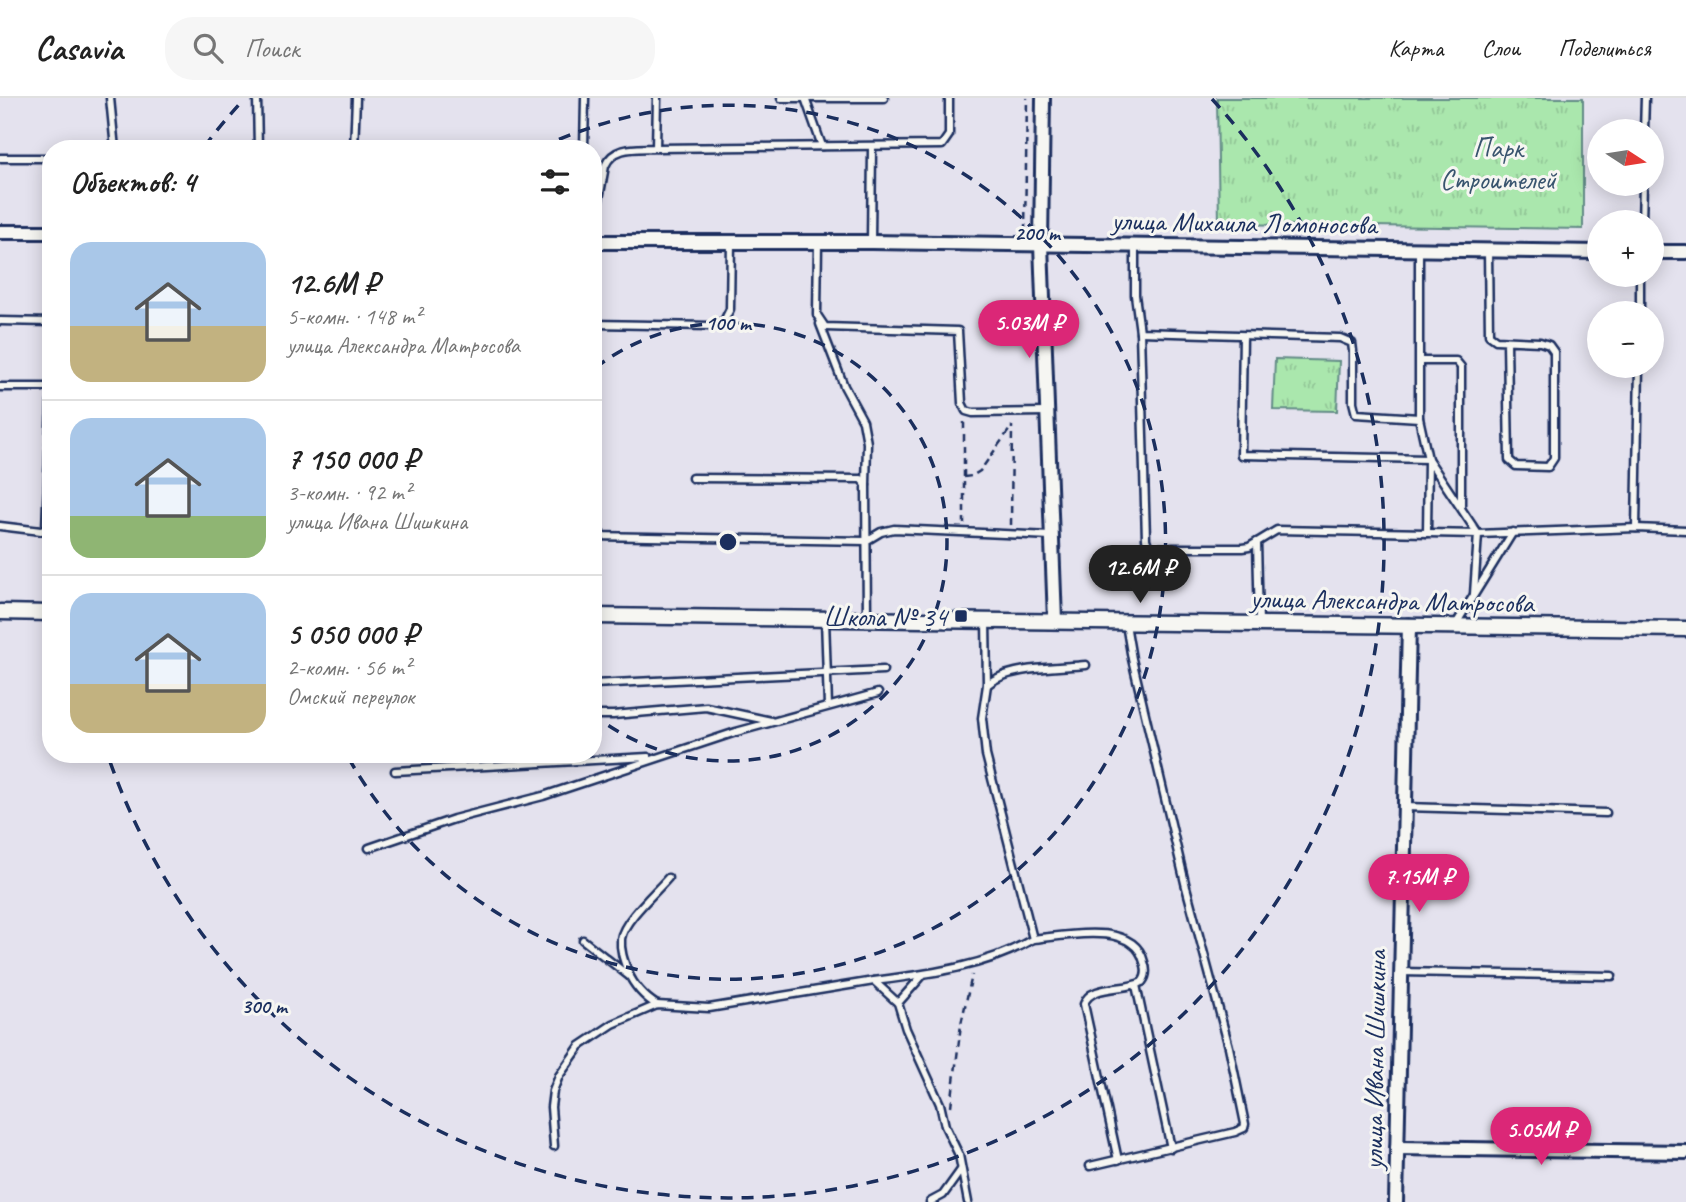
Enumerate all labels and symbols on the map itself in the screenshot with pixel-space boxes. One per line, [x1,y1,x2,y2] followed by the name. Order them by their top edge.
[1587,119,1664,196] north arrow
[1440,130,1557,197] park label: Парк Строителей
[1109,203,1379,242] street label: улица Михаила Ломоносова
[1014,220,1062,246] text: 200 m
[964,300,1094,360] pin: 5.03M ₽
[705,310,753,336] text: 100 m
[716,530,740,554] centre of rings
[1075,546,1205,605] pin: 12.6M ₽
[1248,580,1536,621] street label: улица Александра Матросова
[823,599,949,634] place label: Школа № 34
[953,608,969,624] marker: Школа № 34
[1354,854,1484,914] pin: 7.15M ₽
[1355,948,1394,1172] street label: улица Ивана Шишкина
[241,993,289,1019] text: 300 m
[1476,1108,1606,1167] pin: 5.05M ₽

